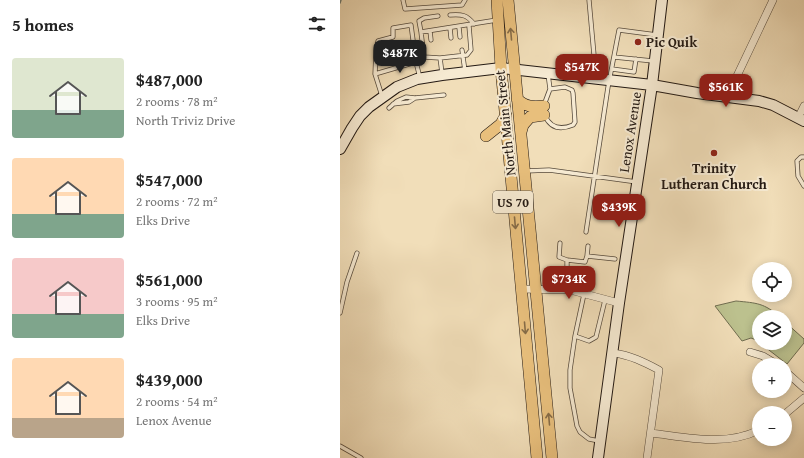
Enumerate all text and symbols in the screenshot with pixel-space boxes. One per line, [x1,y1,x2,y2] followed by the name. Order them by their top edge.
[12,12,74,37] text: 5 homes
[306,13,328,35] icon: filters
[508,28,515,41] one-way arrow
[646,32,698,52] place label: Pic Quik
[633,37,643,47] marker: Pic Quik
[372,40,428,74] pin: $487K
[382,43,418,62] text: $487K
[554,54,610,88] pin: $547K
[564,57,600,76] text: $547K
[136,67,202,92] text: $487,000
[489,69,521,177] street label: North Main Street
[44,74,92,122] icon: home
[698,74,754,108] pin: $561K
[708,77,744,96] text: $561K
[614,90,646,174] street label: Lenox Avenue
[136,92,218,111] text: 2 rooms · 78 m²
[136,111,235,130] text: North Triviz Drive
[709,148,719,158] marker: Trinity Lutheran Church
[661,158,768,194] place label: Trinity Lutheran Church
[136,167,202,192] text: $547,000
[44,174,92,222] icon: home
[493,191,533,213] road number: US 70
[136,192,218,211] text: 2 rooms · 72 m²
[591,194,647,228] pin: $439K
[601,197,637,216] text: $439K
[136,211,190,230] text: Elks Drive
[512,216,519,229] one-way arrow
[752,262,792,446] map controls
[752,262,792,302] button: locate
[541,266,597,300] pin: $734K
[136,267,202,292] text: $561,000
[551,269,587,288] text: $734K
[44,274,92,322] icon: home
[136,292,218,311] text: 3 rooms · 95 m²
[752,310,792,350] button: layers
[136,311,190,330] text: Elks Drive
[521,321,529,334] one-way arrow
[752,358,792,398] button: +
[136,367,202,392] text: $439,000
[44,374,92,422] icon: home
[136,392,218,411] text: 2 rooms · 54 m²
[752,406,792,446] button: −
[136,411,212,430] text: Lenox Avenue
[545,413,553,426] one-way arrow

